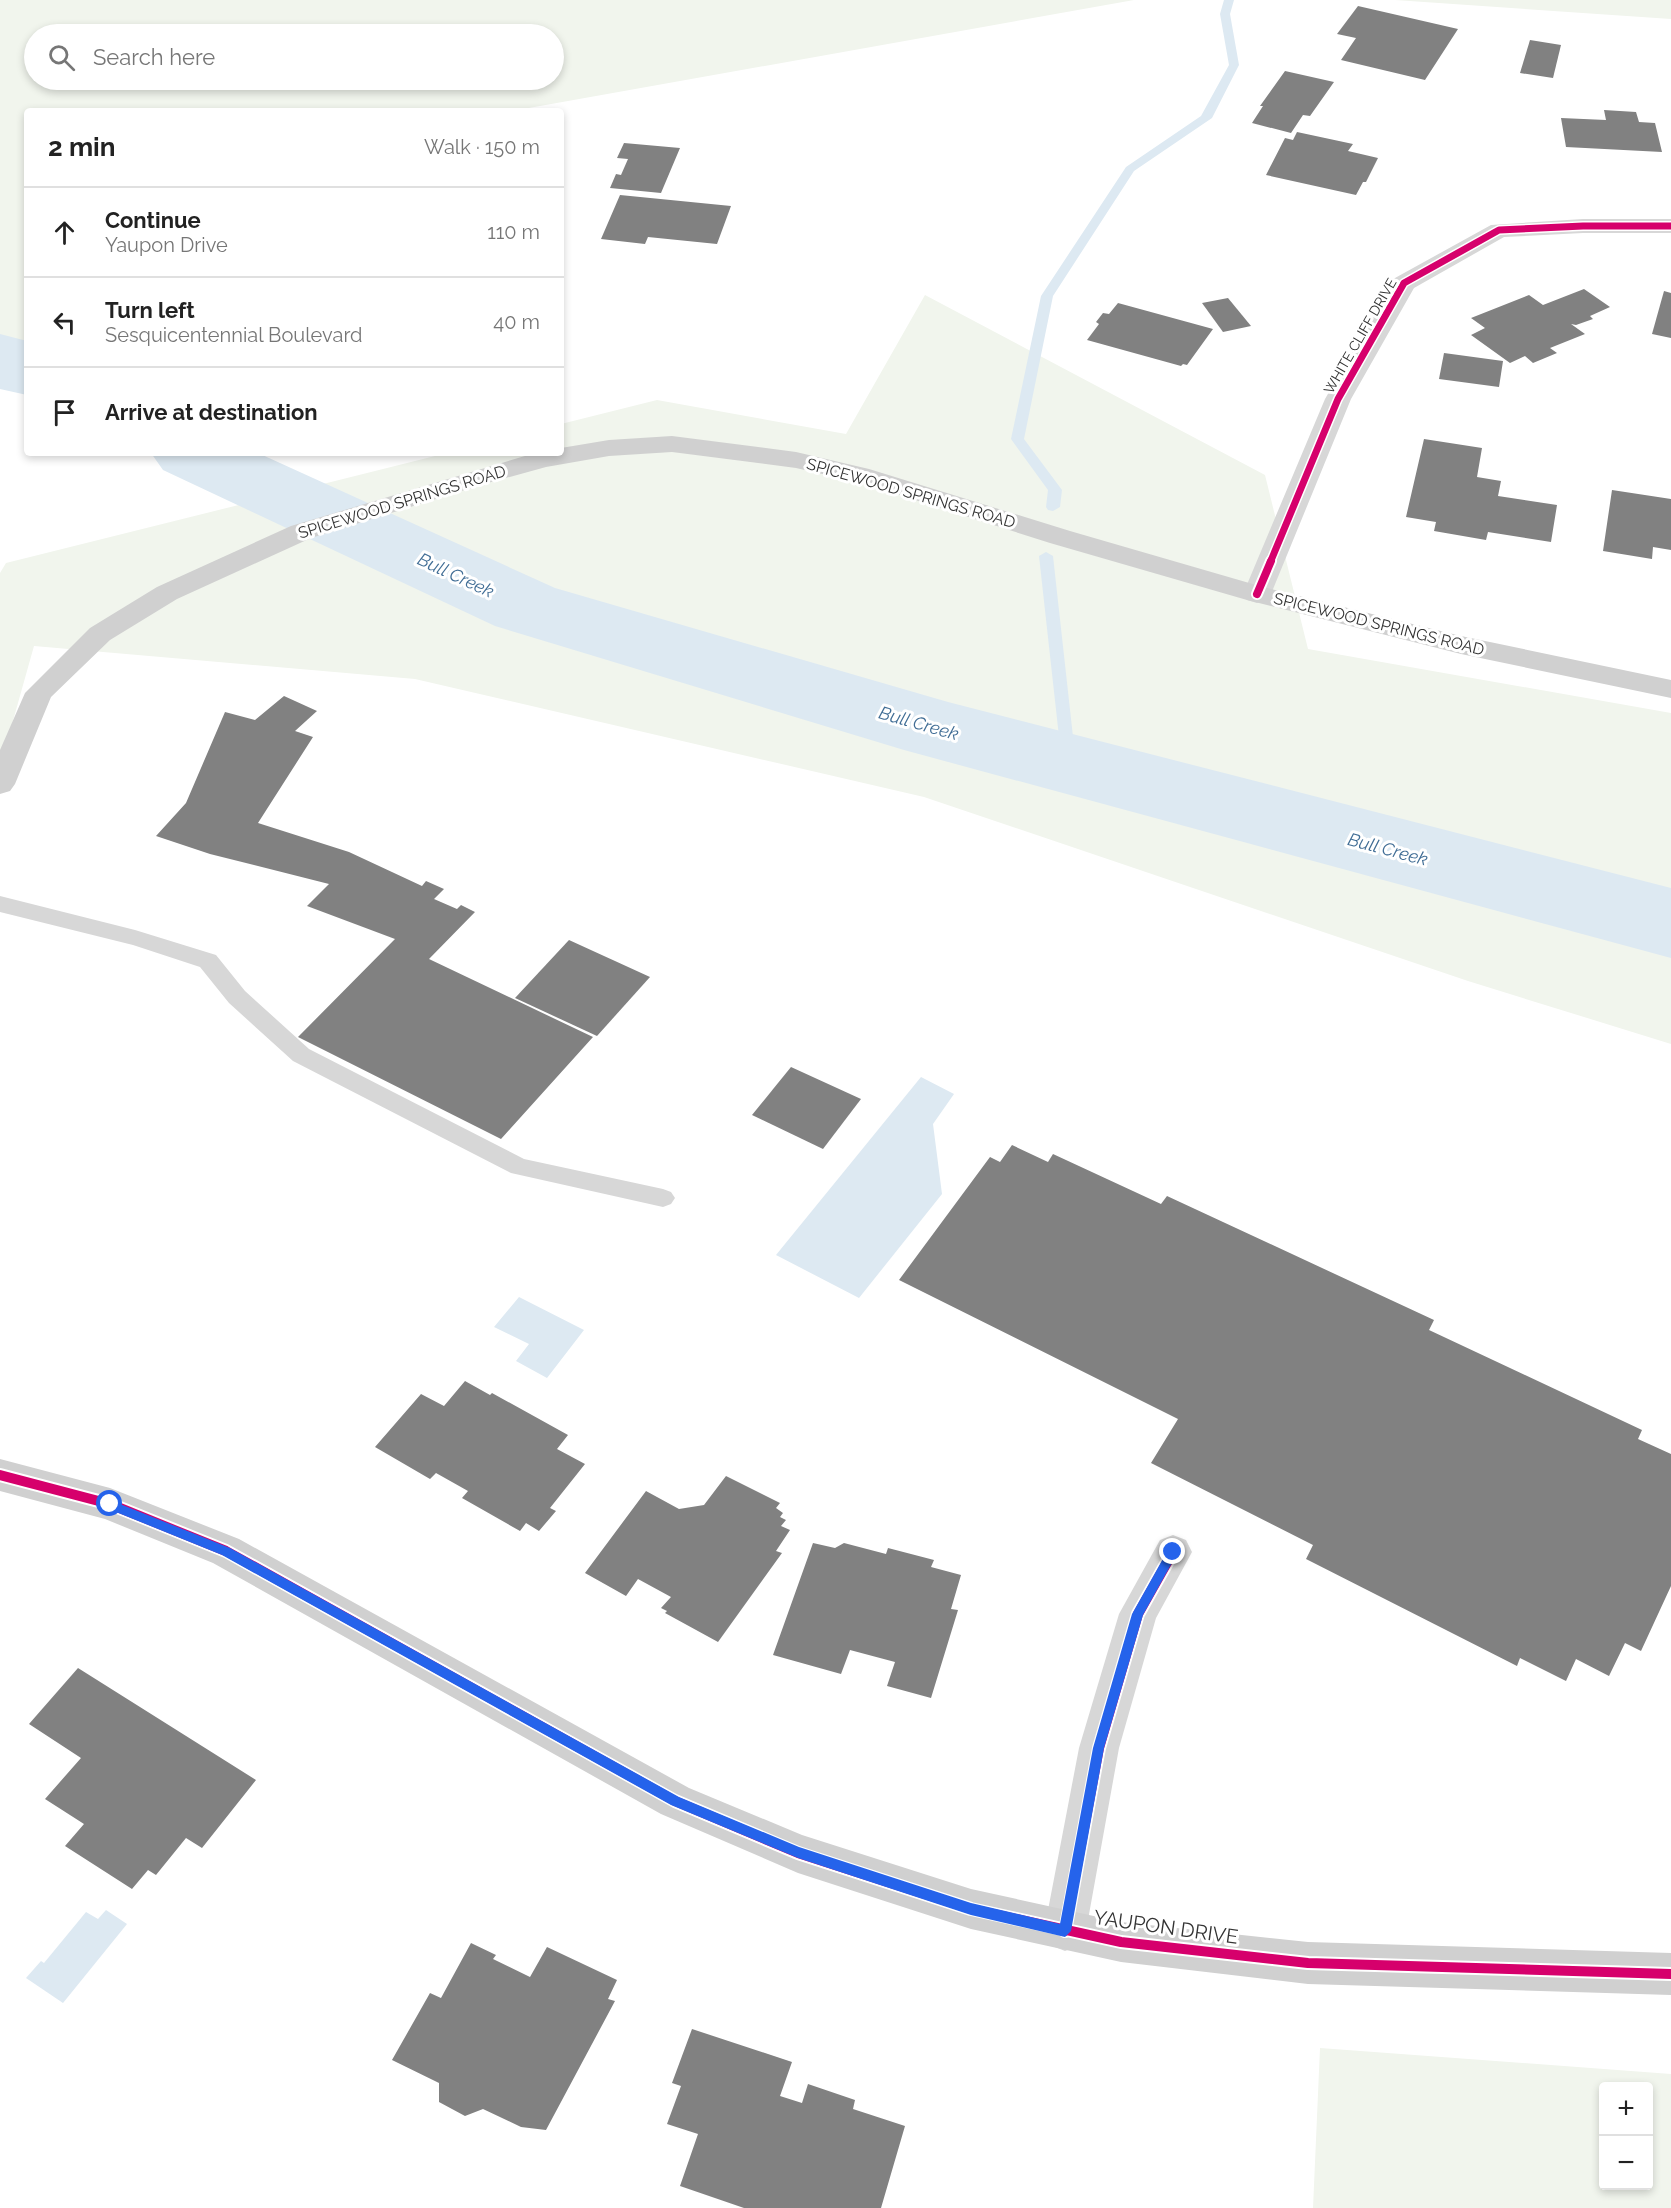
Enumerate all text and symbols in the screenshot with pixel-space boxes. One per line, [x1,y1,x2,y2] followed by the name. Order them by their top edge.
[24,24,564,90] search box
[45,41,78,74] icon: search
[93,44,215,70] text: Search here
[48,132,115,162] text: 2 min
[424,135,540,159] text: Walk · 150 m
[105,207,201,233] text: Continue
[48,216,81,249] icon: ahead
[487,220,540,244] text: 110 m
[105,233,228,257] text: Yaupon Drive
[1320,275,1400,397] street label: WHITE CLIFF DRIVE
[105,297,195,323] text: Turn left
[48,306,81,339] icon: left
[493,310,540,334] text: 40 m
[105,323,363,347] text: Sesquicentennial Boulevard
[48,396,81,429] icon: arrive
[105,399,318,425] text: Arrive at destination
[804,454,1018,532] street label: SPICEWOOD SPRINGS ROAD
[296,461,508,543] street label: SPICEWOOD SPRINGS ROAD
[414,548,498,602] water label: Bull Creek
[1272,589,1486,659] street label: SPICEWOOD SPRINGS ROAD
[877,702,962,744] water label: Bull Creek
[1346,828,1431,870] water label: Bull Creek
[96,1490,122,1516] route start
[1159,1538,1185,1564] route end
[1092,1905,1240,1949] street label: YAUPON DRIVE
[1599,2082,1653,2190] map controls
[1599,2082,1653,2136] button: +
[1599,2136,1653,2190] button: −

